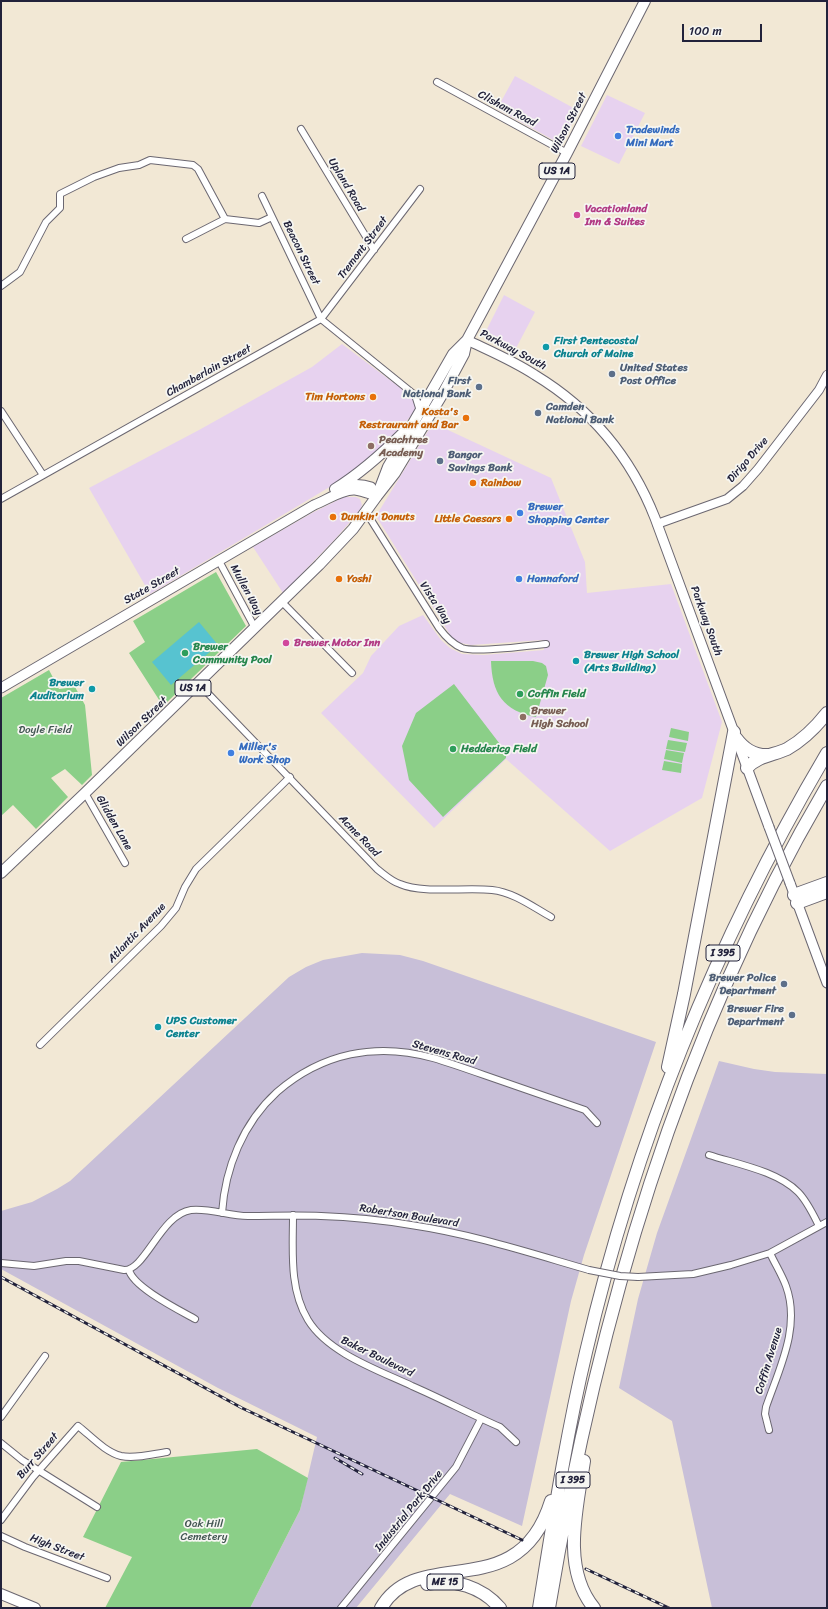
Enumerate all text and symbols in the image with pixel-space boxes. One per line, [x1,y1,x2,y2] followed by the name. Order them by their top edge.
[684,16,764,42] scale bar
[689,20,722,42] text: 100 m
[476,88,538,130] street label: Clisham Road
[548,91,590,155] street label: Wilson Street
[626,123,679,149] place label: Tradewinds Mini Mart
[613,131,623,141] marker: Tradewinds Mini Mart
[325,156,367,214] street label: Upland Road
[539,163,575,179] road number: US 1A
[585,202,647,228] place label: Vacationland Inn & Suites
[572,210,582,220] marker: Vacationland Inn & Suites
[335,214,391,282] street label: Tremont Street
[280,219,322,287] street label: Beacon Street
[478,327,548,373] street label: Parkway South
[554,334,638,360] place label: First Pentecostal Church of Maine
[164,342,254,400] street label: Chamberlain Street
[541,342,551,352] marker: First Pentecostal Church of Maine
[620,361,688,387] place label: United States Post Office
[607,369,617,379] marker: United States Post Office
[403,374,471,400] place label: First National Bank
[474,382,484,392] marker: First National Bank
[305,390,365,404] place label: Tim Hortons
[368,392,378,402] marker: Tim Hortons
[546,400,614,426] place label: Camden National Bank
[360,405,458,431] place label: Kosta's Restraurant and Bar
[533,408,543,418] marker: Camden National Bank
[461,413,471,423] marker: Kosta's Restraurant and Bar
[379,433,428,459] place label: Peachtree Academy
[725,435,771,485] street label: Dirigo Drive
[366,441,376,451] marker: Peachtree Academy
[448,448,512,474] place label: Bangor Savings Bank
[435,456,445,466] marker: Bangor Savings Bank
[481,476,521,490] place label: Rainbow
[468,478,478,488] marker: Rainbow
[528,500,609,526] place label: Brewer Shopping Center
[515,508,525,518] marker: Brewer Shopping Center
[341,510,415,524] place label: Dunkin' Donuts
[328,512,338,522] marker: Dunkin' Donuts
[435,512,501,526] place label: Little Caesars
[504,514,514,524] marker: Little Caesars
[227,562,265,618] street label: Mullen Way
[122,565,182,607] street label: State Street
[347,572,371,586] place label: Yoshi
[527,572,578,586] place label: Hannaford
[334,574,344,584] marker: Yoshi
[514,574,524,584] marker: Hannaford
[417,579,453,627] street label: Vista Way
[687,584,725,658] street label: Parkway South
[294,636,380,650] place label: Brewer Motor Inn
[281,638,291,648] marker: Brewer Motor Inn
[193,640,272,666] place label: Brewer Community Pool
[180,648,190,658] marker: Brewer Community Pool
[584,648,679,674] place label: Brewer High School (Arts Building)
[571,656,581,666] marker: Brewer High School (Arts Building)
[30,676,84,702] place label: Brewer Auditorium
[175,680,211,696] road number: US 1A
[87,684,97,694] marker: Brewer Auditorium
[528,687,586,701] place label: Coffin Field
[515,689,525,699] marker: Coffin Field
[114,694,170,750] street label: Wilson Street
[531,704,588,730] place label: Brewer High School
[518,712,528,722] marker: Brewer High School
[18,723,72,737] park label: Doyle Field
[239,740,290,766] place label: Miller's Work Shop
[461,742,537,756] place label: Heddericg Field
[448,744,458,754] marker: Heddericg Field
[226,748,236,758] marker: Miller's Work Shop
[93,793,135,853] street label: Glidden Lane
[336,812,382,860] street label: Acme Road
[105,900,169,966] street label: Atlantic Avenue
[706,945,740,961] road number: I 395
[709,971,776,997] place label: Brewer Police Department
[779,979,789,989] marker: Brewer Police Department
[727,1002,784,1028] place label: Brewer Fire Department
[787,1010,797,1020] marker: Brewer Fire Department
[166,1014,236,1040] place label: UPS Customer Center
[153,1022,163,1032] marker: UPS Customer Center
[411,1038,477,1068] street label: Stevens Road
[359,1202,459,1230] street label: Robertson Boulevard
[753,1326,785,1396] street label: Coffin Avenue
[339,1334,415,1380] street label: Baker Boulevard
[14,1430,62,1482] street label: Burr Street
[372,1468,446,1554] street label: Industrial Park Drive
[556,1472,590,1488] road number: I 395
[181,1517,227,1543] park label: Oak Hill Cemetery
[28,1532,86,1564] street label: High Street
[427,1574,463,1590] road number: ME 15

